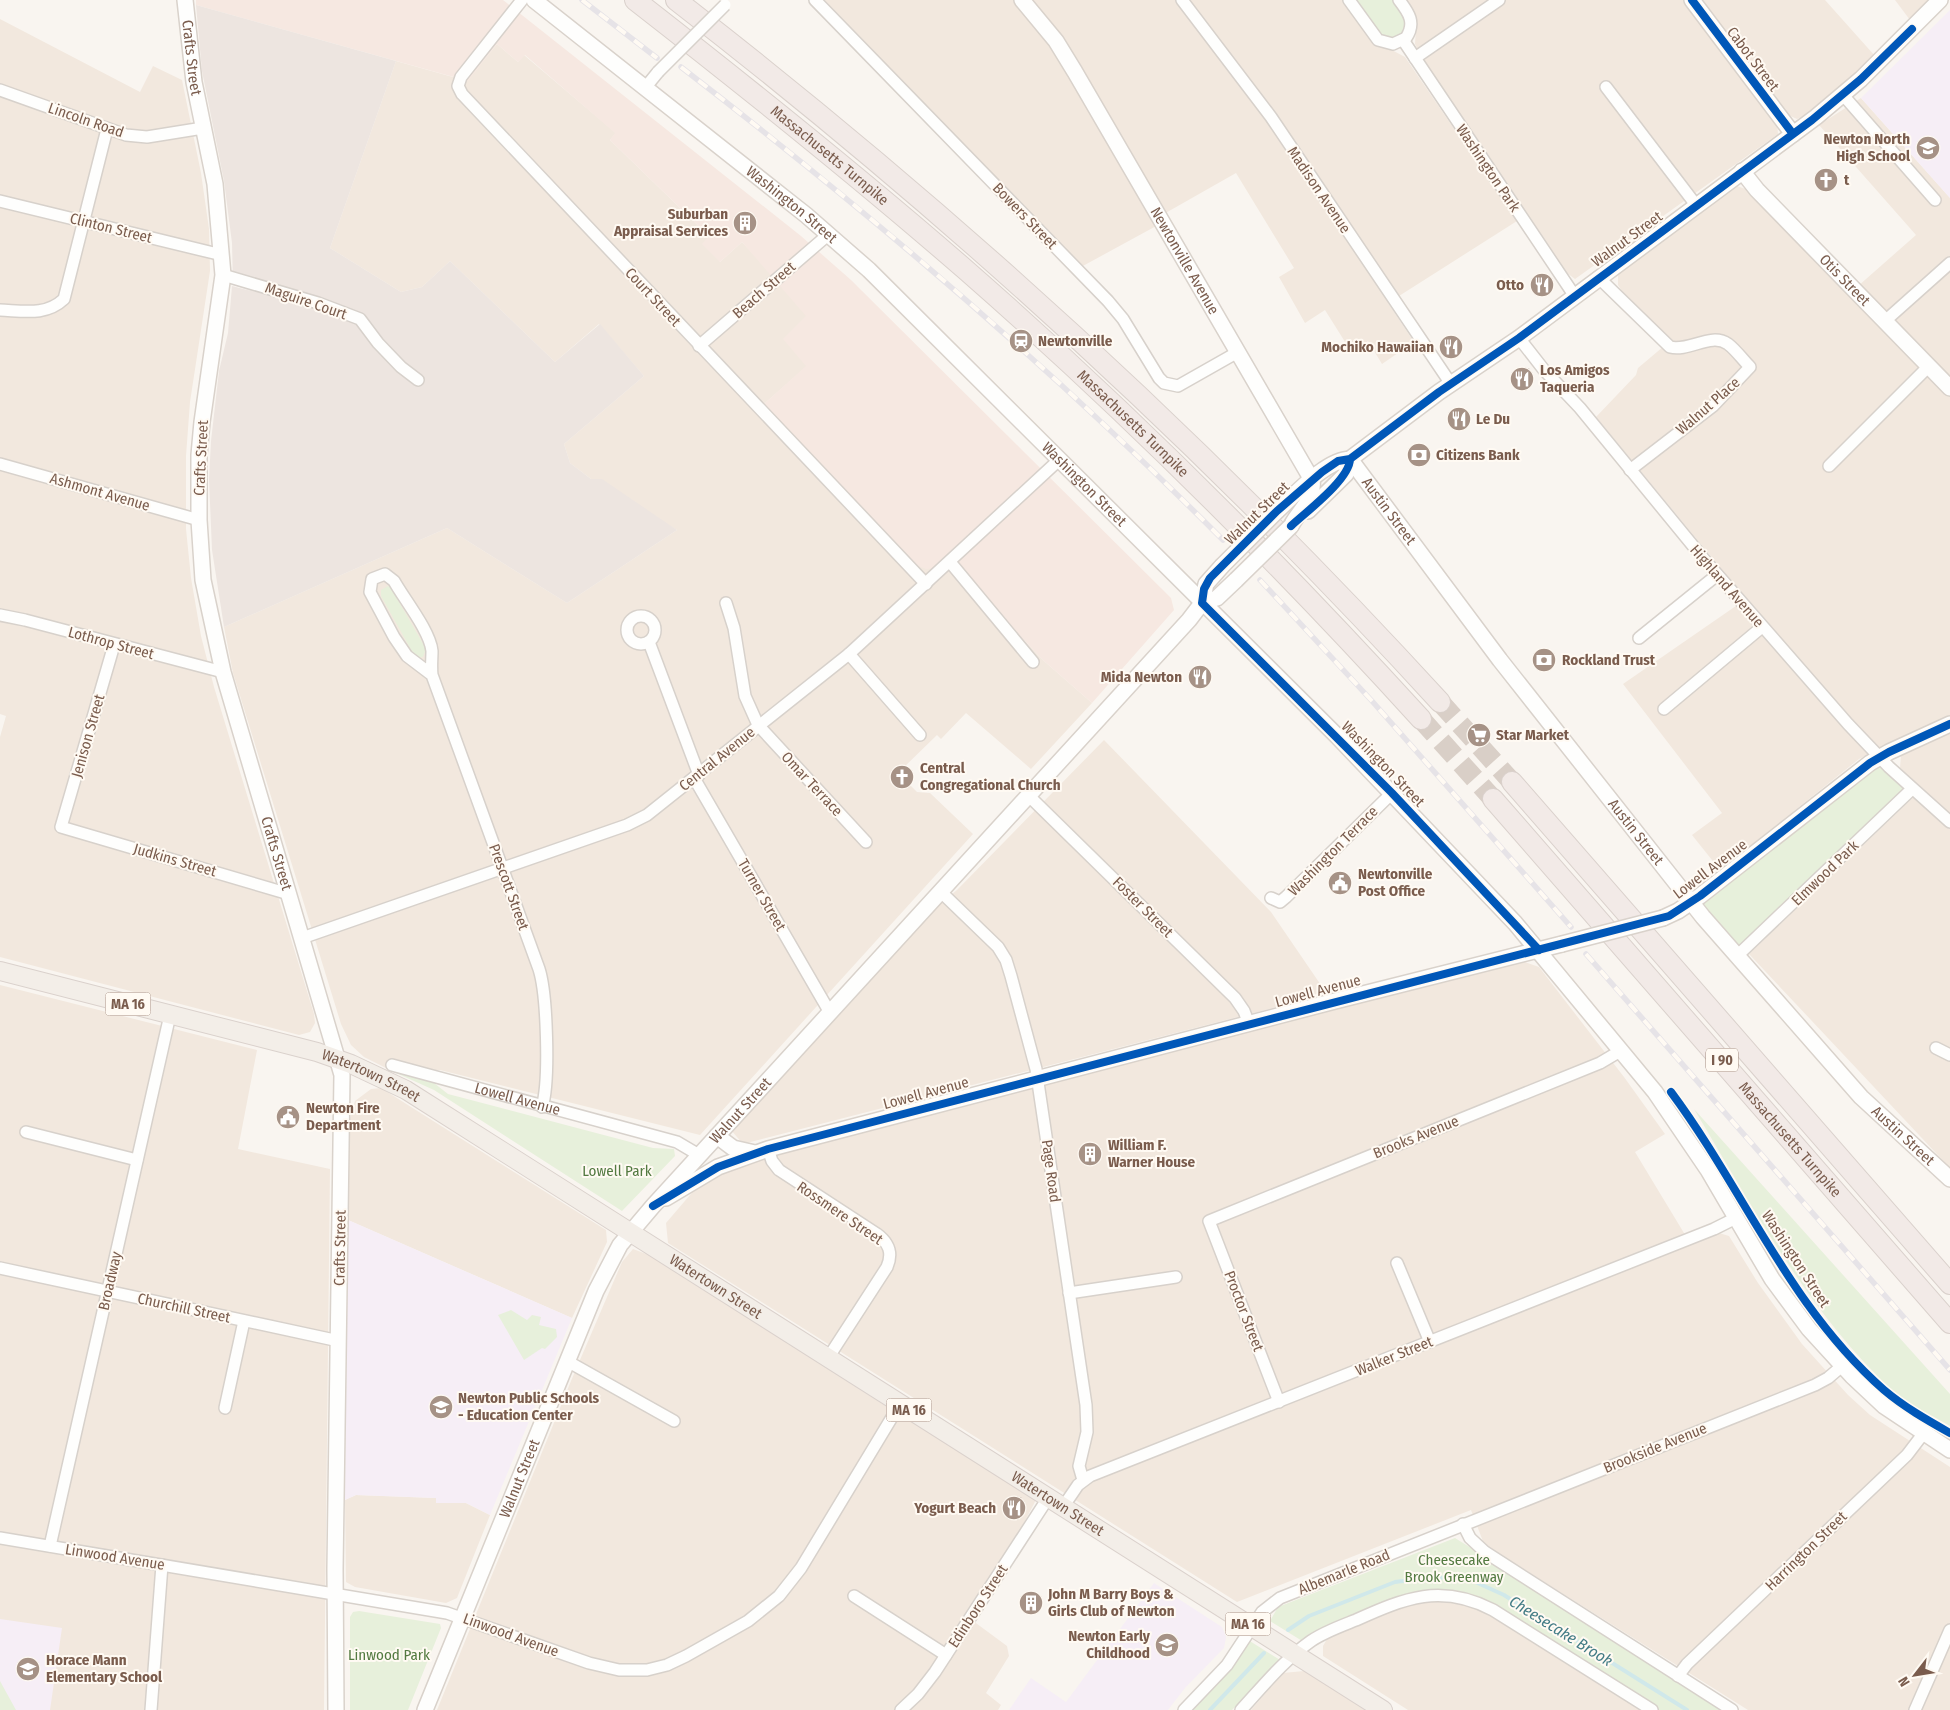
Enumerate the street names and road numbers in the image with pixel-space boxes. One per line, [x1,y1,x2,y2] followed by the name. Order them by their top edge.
[178,19,206,97] street label: Crafts Street
[1723,23,1783,95] street label: Cabot Street
[46,99,126,141] street label: Lincoln Road
[767,102,892,209] street label: Massachusetts Turnpike
[1452,121,1524,215] street label: Washington Park
[1283,143,1355,237] street label: Madison Avenue
[743,162,841,247] street label: Washington Street
[989,179,1061,253] street label: Bowers Street
[1146,204,1223,318] street label: Newtonville Avenue
[1588,207,1666,271] street label: Walnut Street
[68,209,154,247] street label: Clinton Street
[1816,251,1874,310] street label: Otis Street
[729,258,799,322] street label: Beach Street
[621,264,685,330] street label: Court Street
[263,279,349,323] street label: Maguire Court
[1074,366,1192,481] street label: Massachusetts Turnpike
[1672,373,1744,439] street label: Walnut Place
[190,420,212,496] street label: Crafts Street
[1038,438,1130,530] street label: Washington Street
[48,469,152,515] street label: Ashmont Avenue
[1358,474,1420,548] street label: Austin Street
[1221,478,1293,548] street label: Walnut Street
[1686,541,1768,631] street label: Highland Avenue
[66,623,156,663] street label: Lothrop Street
[68,692,109,780] street label: Jenison Street
[1338,717,1428,811] street label: Washington Street
[676,723,758,795] street label: Central Avenue
[778,748,846,820] street label: Omar Terrace
[1604,795,1668,869] street label: Austin Street
[1284,802,1382,900] street label: Washington Terrace
[257,814,296,892] street label: Crafts Street
[1669,835,1751,903] street label: Lowell Avenue
[1788,837,1862,909] street label: Elmwood Park
[131,840,219,880] street label: Judkins Street
[485,841,533,933] street label: Prescott Street
[734,856,790,934] street label: Turner Street
[1109,873,1177,941] street label: Foster Street
[1273,971,1363,1011] street label: Lowell Avenue
[106,992,150,1016] road number: MA 16
[319,1045,424,1106] street label: Watertown Street
[1706,1048,1738,1072] road number: I 90
[881,1073,971,1113] street label: Lowell Avenue
[706,1074,775,1147] street label: Walnut Street
[1735,1078,1845,1201] street label: Massachusetts Turnpike
[473,1079,562,1119] street label: Lowell Avenue
[1868,1102,1938,1169] street label: Austin Street
[1371,1112,1461,1162] street label: Brooks Avenue
[1038,1138,1064,1204] street label: Page Road
[793,1178,887,1248] street label: Rossmere Street
[1758,1207,1834,1311] street label: Washington Street
[330,1210,350,1286] street label: Crafts Street
[95,1250,126,1312] street label: Broadway
[666,1251,766,1323] street label: Watertown Street
[1220,1268,1268,1354] street label: Proctor Street
[136,1289,232,1327] street label: Churchill Street
[1353,1332,1435,1380] street label: Walker Street
[886,1398,932,1422] road number: MA 16
[1601,1419,1709,1477] street label: Brookside Avenue
[495,1437,544,1520] street label: Walnut Street
[1008,1468,1108,1540] street label: Watertown Street
[1761,1507,1851,1594] street label: Harrington Street
[64,1540,166,1574] street label: Linwood Avenue
[1296,1545,1392,1599] street label: Albemarle Road
[944,1561,1012,1651] street label: Edinboro Street
[461,1609,561,1661] street label: Linwood Avenue
[1226,1612,1270,1636] road number: MA 16

